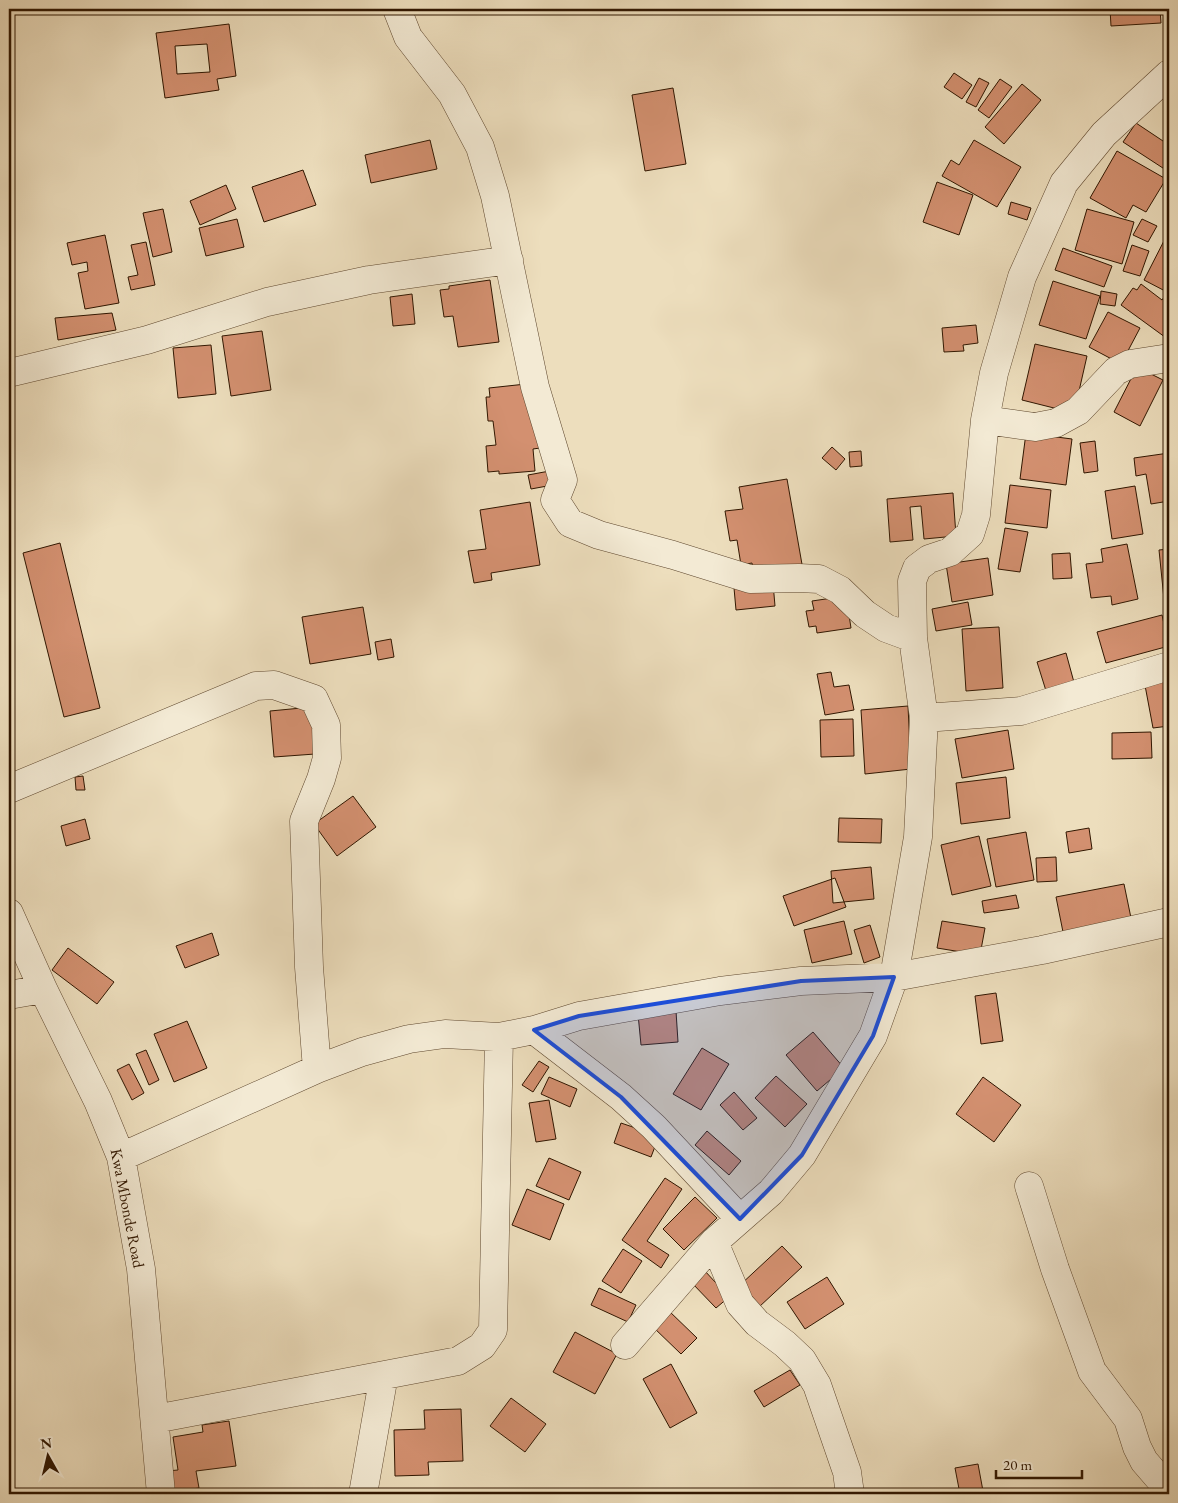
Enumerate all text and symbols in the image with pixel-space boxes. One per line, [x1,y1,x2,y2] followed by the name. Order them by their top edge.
[106,1147,150,1270] street label: Kwa Mbonde Road
[22,1430,72,1480] north arrow
[39,1433,54,1453] text: N
[996,1448,1082,1480] scale bar
[1003,1455,1032,1474] text: 20 m

